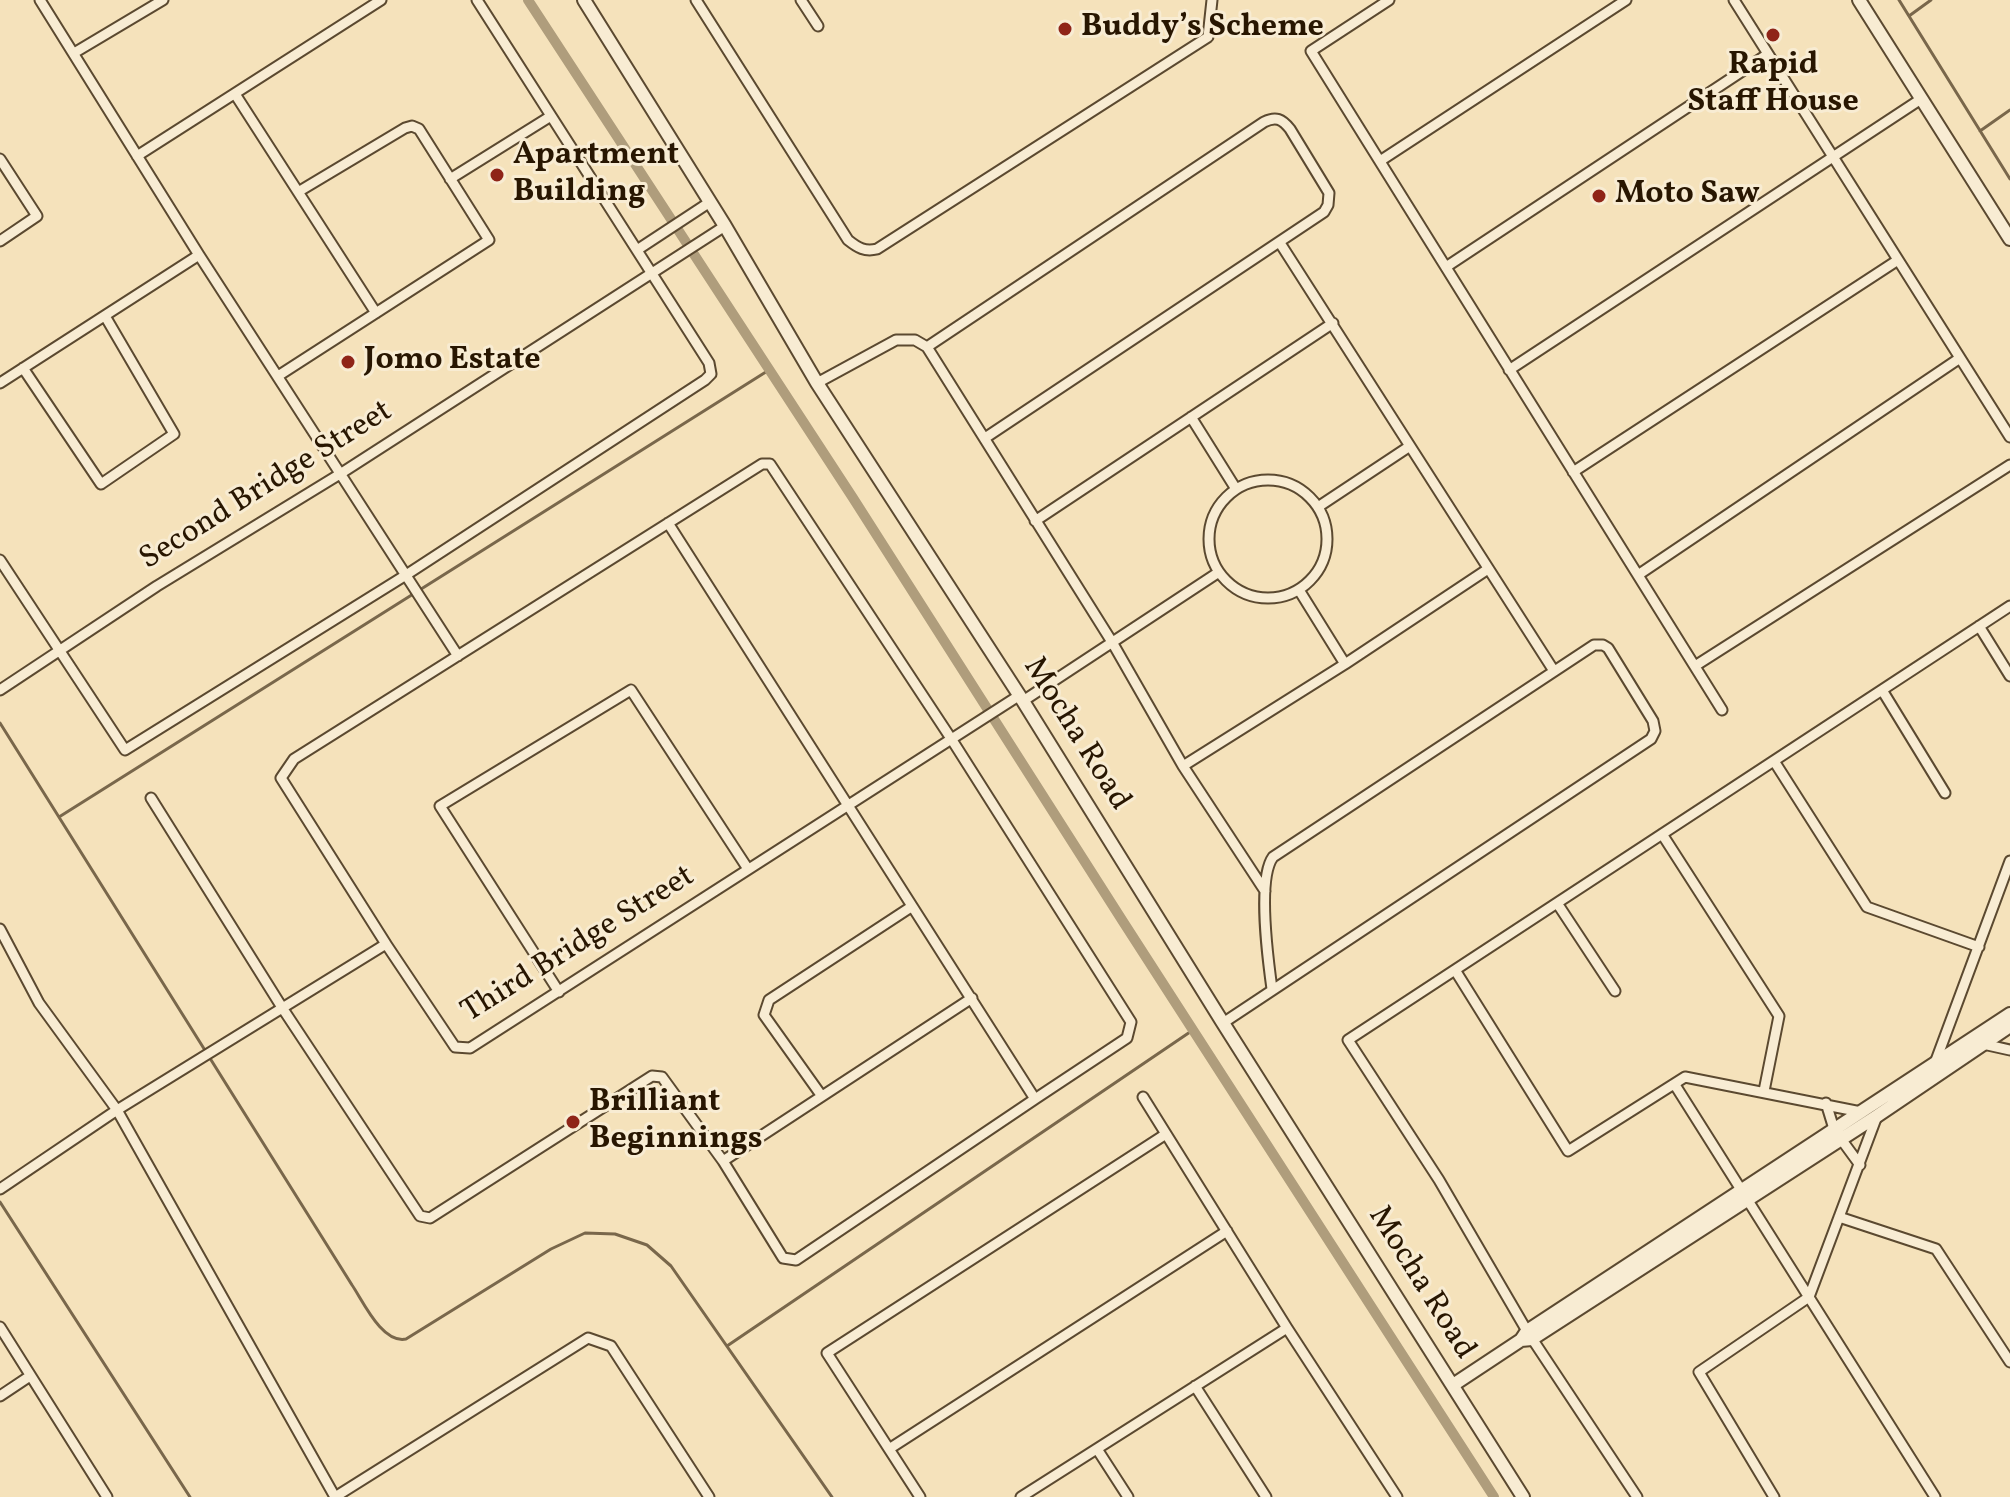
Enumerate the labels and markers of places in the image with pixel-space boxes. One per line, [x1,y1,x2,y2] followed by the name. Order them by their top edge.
[1081,10,1324,48] place label: Buddy’s Scheme
[1056,20,1074,38] marker: Buddy’s Scheme
[1764,26,1782,44] marker: Rapid Staff House
[1687,48,1859,123] place label: Rapid Staff House
[513,138,679,213] place label: Apartment Building
[488,166,506,184] marker: Apartment Building
[1615,177,1760,215] place label: Moto Saw
[1590,187,1608,205] marker: Moto Saw
[364,343,541,381] place label: Jomo Estate
[339,353,357,371] marker: Jomo Estate
[589,1085,763,1160] place label: Brilliant Beginnings
[564,1113,582,1131] marker: Brilliant Beginnings

